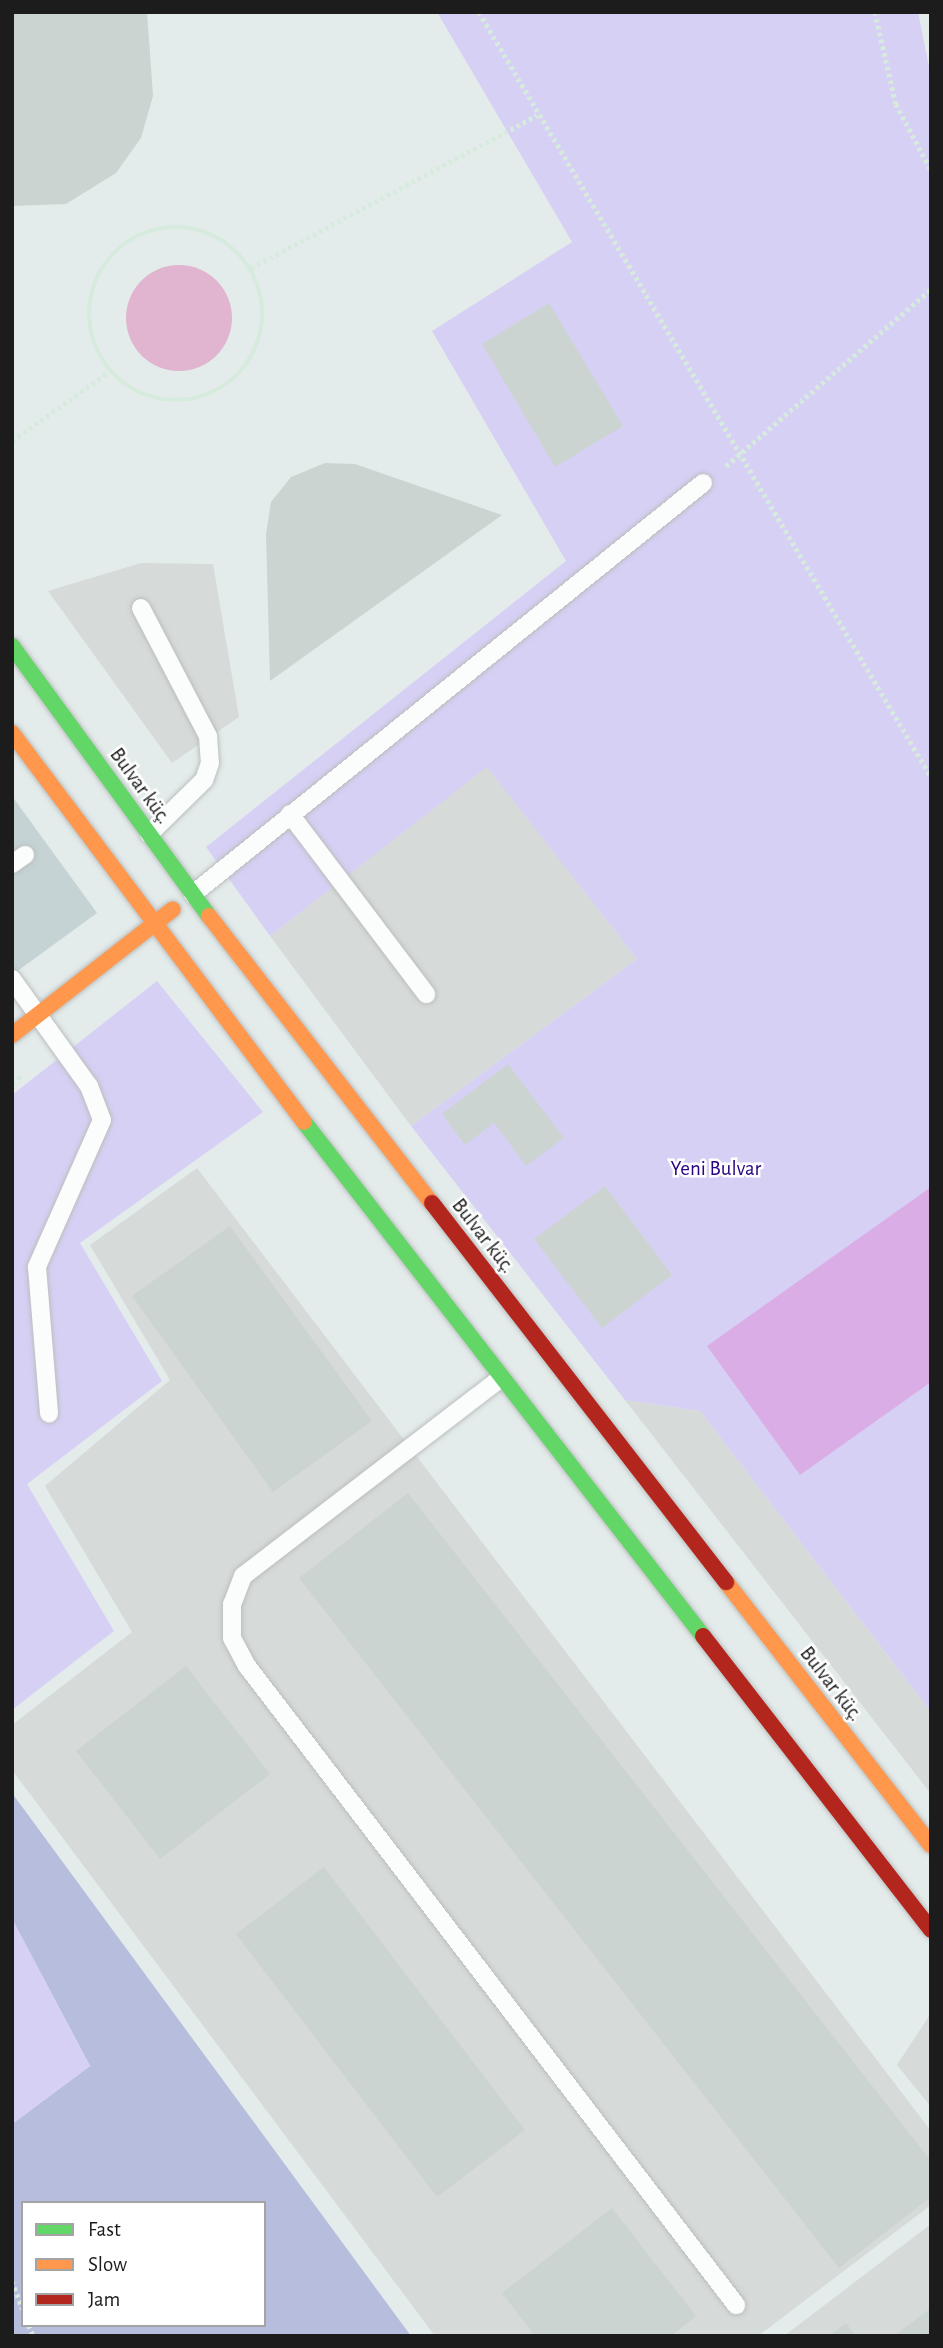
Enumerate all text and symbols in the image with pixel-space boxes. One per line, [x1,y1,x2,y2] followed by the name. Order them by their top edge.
[104,743,176,829] street label: Bulvar küç.
[671,1156,761,1182] park label: Yeni Bulvar
[446,1194,520,1278] street label: Bulvar küç.
[794,1642,868,1726] street label: Bulvar küç.
[21,2201,266,2327] legend
[88,2219,121,2240] text: Fast
[88,2254,127,2275] text: Slow
[88,2289,120,2310] text: Jam

